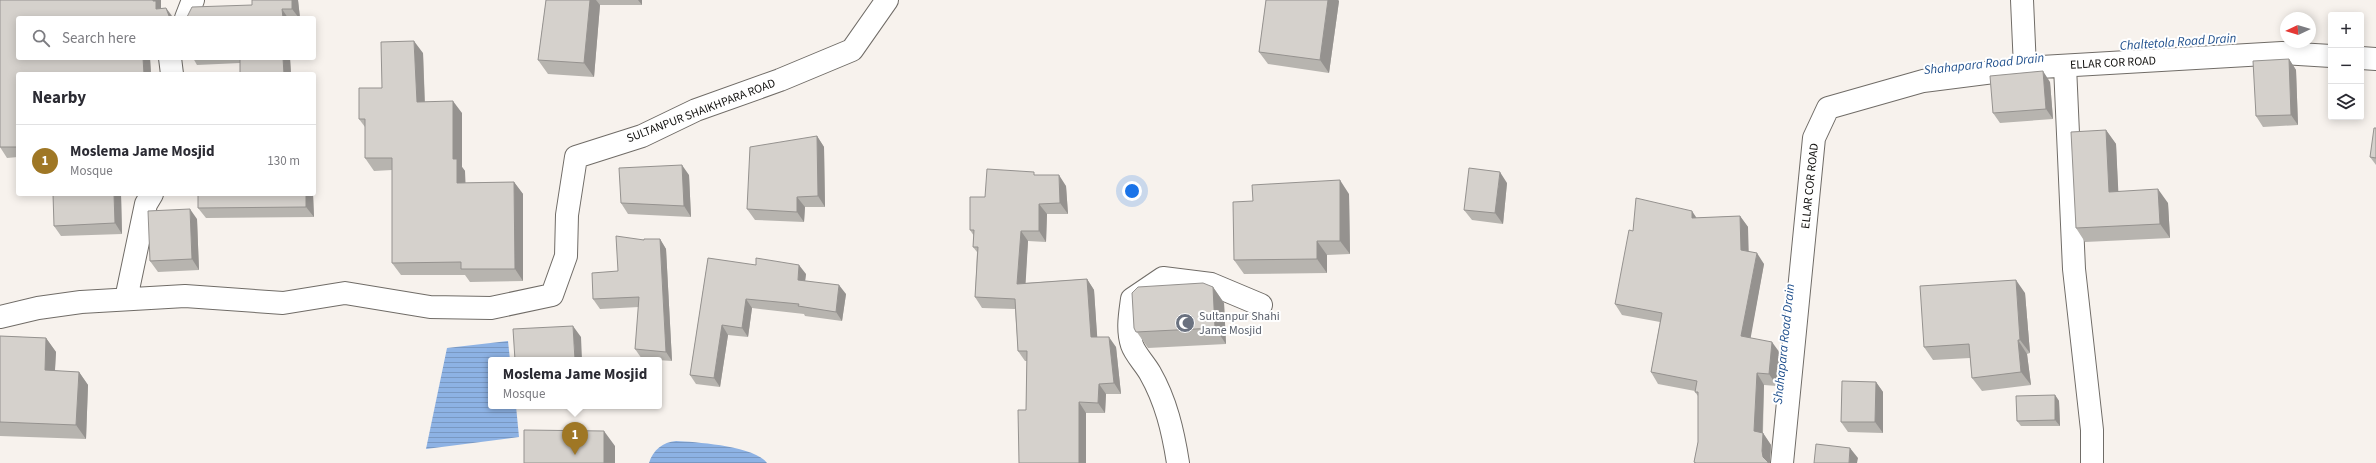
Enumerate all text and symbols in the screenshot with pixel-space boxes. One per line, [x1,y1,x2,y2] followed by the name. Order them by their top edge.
[2280,12,2316,48] north arrow
[2328,12,2364,120] map controls
[2328,12,2364,48] button: +
[16,16,316,60] search box
[30,27,52,49] icon: search
[62,28,136,49] text: Search here
[2119,29,2237,55] water label: Chaltetola Road Drain
[2328,48,2364,84] button: −
[1923,49,2045,79] water label: Shahapara Road Drain
[2070,52,2156,74] street label: ELLAR COR ROAD
[624,75,778,147] street label: SULTANPUR SHAIKHPARA ROAD
[2328,84,2364,120] button: layers
[32,86,86,110] text: Nearby
[70,141,215,162] text: Moslema Jame Mosjid
[1797,142,1823,230] street label: ELLAR COR ROAD
[42,152,48,170] text: 1
[267,152,300,170] text: 130 m
[70,162,113,180] text: Mosque
[1122,181,1142,201] your location
[1769,283,1799,405] water label: Shahapara Road Drain
[1199,308,1280,339] place label: Sultanpur Shahi Jame Mosjid
[1174,312,1196,334] mosque icon: Sultanpur Shahi Jame Mosjid
[488,357,662,409] popup
[503,364,647,385] text: Moslema Jame Mosjid
[503,385,545,403] text: Mosque
[562,422,588,455] pin: 1

